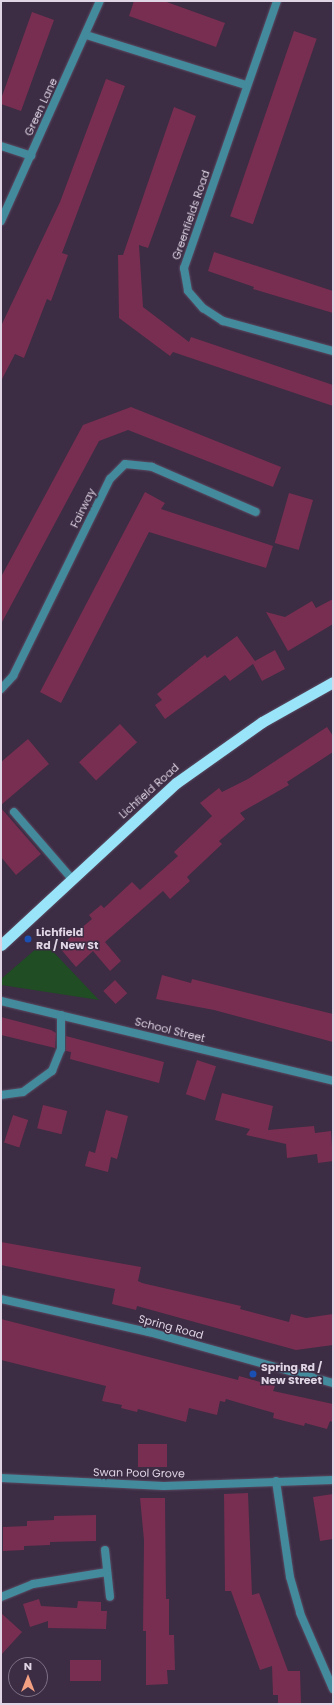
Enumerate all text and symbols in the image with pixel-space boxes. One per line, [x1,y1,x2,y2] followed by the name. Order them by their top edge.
[22,76,60,138] street label: Green Lane
[169,168,213,262] street label: Greenfields Road
[68,486,98,530] street label: Fairway
[116,761,182,821] street label: Lichfield Road
[36,926,98,952] place label: Lichfield Rd / New St
[23,934,33,944] marker: Lichfield Rd / New St
[133,1015,207,1045] street label: School Street
[137,1312,205,1342] street label: Spring Road
[261,1361,322,1387] place label: Spring Rd / New Street
[248,1369,258,1379] marker: Spring Rd / New Street
[93,1466,185,1480] street label: Swan Pool Grove
[8,1657,48,1697] north arrow
[24,1658,32,1674] text: N

